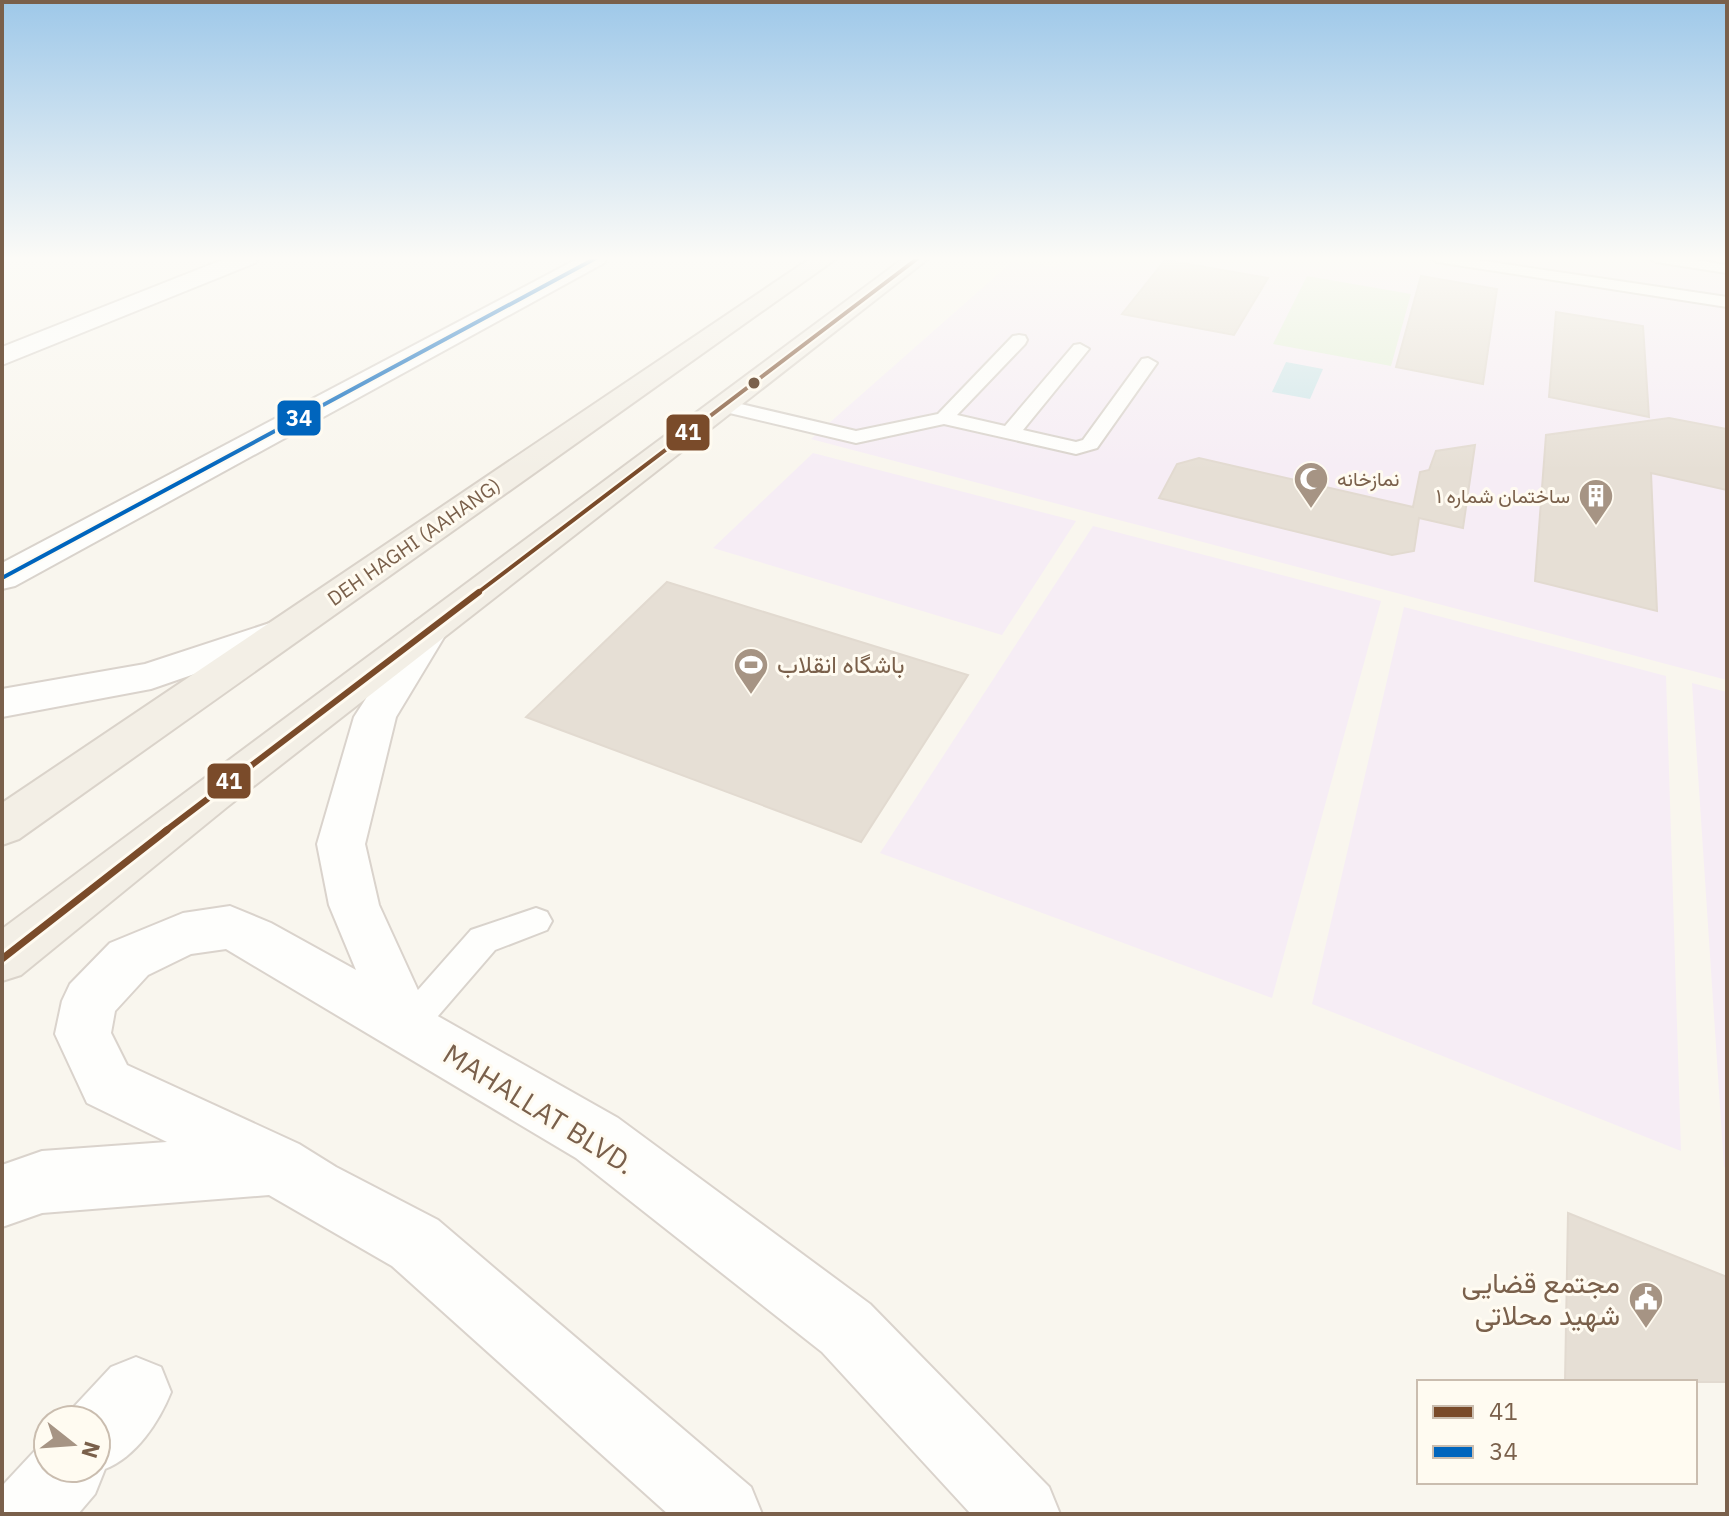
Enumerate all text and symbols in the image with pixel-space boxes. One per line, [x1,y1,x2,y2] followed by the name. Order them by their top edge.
[746,375,762,391] unlabelled marker
[276,399,322,437] line badge: 34
[286,403,312,432] text: 34
[665,413,711,452] line badge: 41
[675,417,701,446] text: 41
[1292,460,1330,510] mosque icon: نمازخانه
[1337,465,1399,492] place label: نمازخانه
[322,472,506,612] street label: DEH HAGHI (AAHANG)
[1577,477,1615,527] building icon: ساختمان شماره ۱
[1436,482,1570,509] place label: ساختمان شماره ۱
[732,646,770,696] sports icon: باشگاه انقلاب
[777,648,904,680] place label: باشگاه انقلاب
[206,762,252,800] line badge: 41
[216,766,242,795] text: 41
[437,1035,642,1182] street label: MAHALLAT BLVD.
[1462,1264,1620,1333] place label: مجتمع قضایی شهید محلاتی
[1627,1280,1665,1330] public building icon: مجتمع قضایی شهید محلاتی
[1417,1380,1697,1484] legend
[1489,1395,1518,1427] text: 41
[32,1404,112,1484] north arrow
[1489,1435,1518,1467] text: 34
[75,1438,108,1462] text: N

